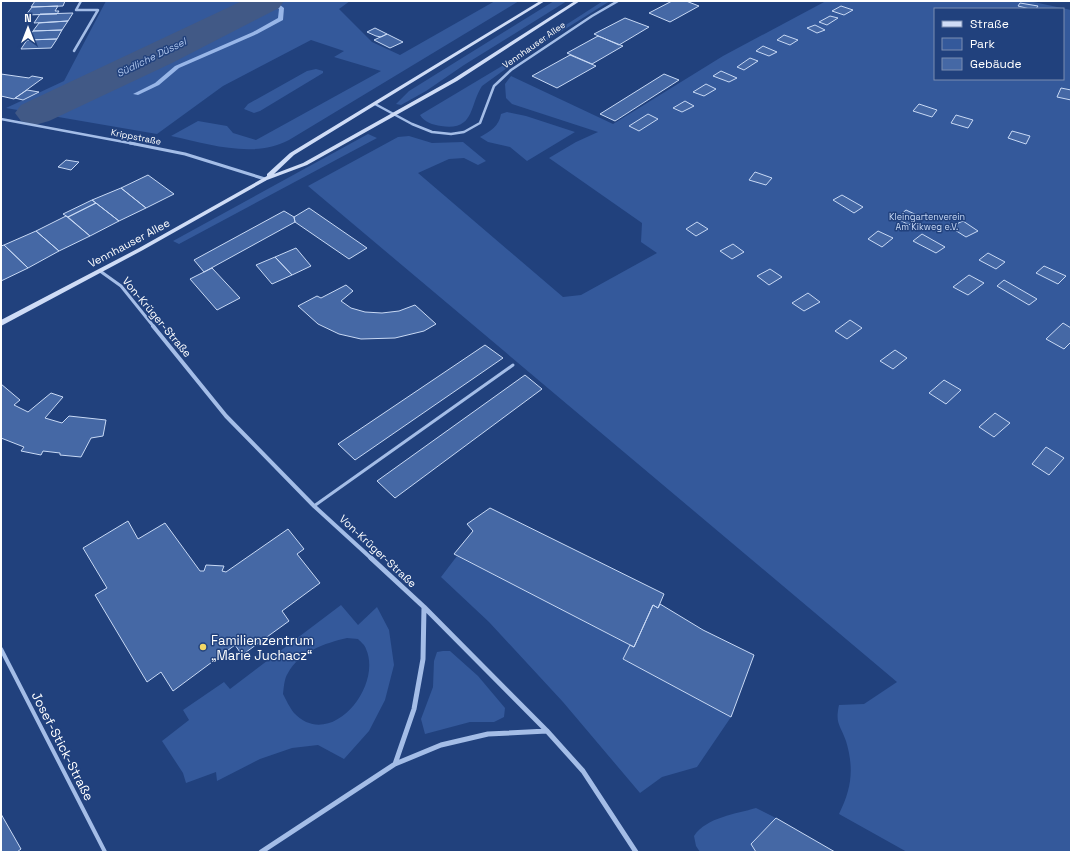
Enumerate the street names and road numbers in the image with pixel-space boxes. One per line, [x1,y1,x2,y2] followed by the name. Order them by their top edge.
[500,19,568,71] street label: Vennhauser Allee
[110,126,162,148] street label: Krippstraße
[86,216,172,270] street label: Vennhauser Allee
[119,274,195,360] street label: Von-Krüger-Straße
[336,512,420,590] street label: Von-Krüger-Straße
[28,689,97,804] street label: Josef-Stick-Straße

